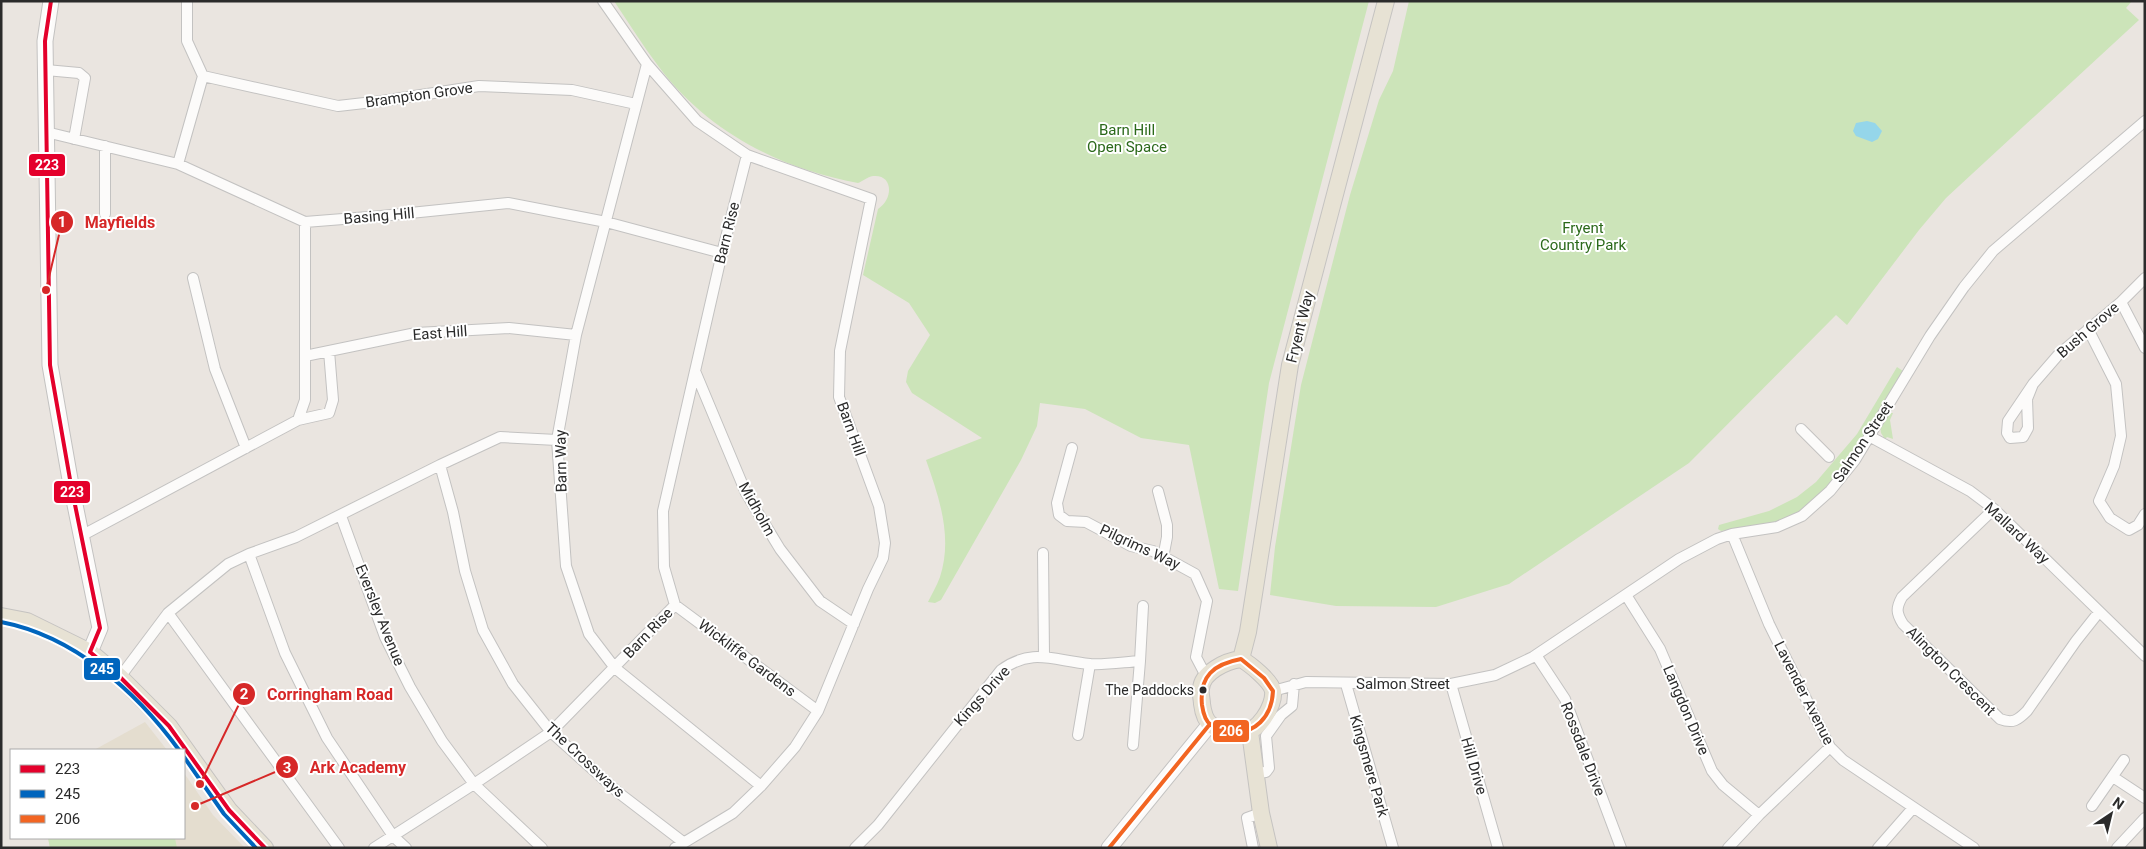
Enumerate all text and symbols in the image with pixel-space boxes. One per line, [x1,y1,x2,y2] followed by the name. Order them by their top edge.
[364,79,474,111] street label: Brampton Grove
[1087,121,1167,156] park label: Barn Hill Open Space
[28,153,66,177] line badge: 223
[35,157,59,173] text: 223
[711,200,743,266] street label: Barn Rise
[343,204,415,228] street label: Basing Hill
[50,206,165,237] callout: Mayfields
[58,213,66,231] text: 1
[85,213,155,232] text: Mayfields
[1540,219,1626,254] park label: Fryent Country Park
[1282,289,1318,365] street label: Fryent Way
[2053,298,2123,362] street label: Bush Grove
[412,322,468,344] street label: East Hill
[1829,398,1897,486] street label: Salmon Street
[833,399,869,459] street label: Barn Hill
[551,429,571,493] street label: Barn Way
[735,479,779,539] street label: Midholm
[53,480,91,504] line badge: 223
[60,484,84,500] text: 223
[1981,498,2053,568] street label: Mallard Way
[1097,521,1183,573] street label: Pilgrims Way
[351,562,409,668] street label: Eversley Avenue
[620,604,676,662] street label: Barn Rise
[695,615,799,701] street label: Wickliffe Gardens
[1903,623,1999,719] street label: Alington Crescent
[1770,638,1838,748] street label: Lavender Avenue
[83,657,121,681] line badge: 245
[90,661,114,677] text: 245
[950,662,1014,730] street label: Kings Drive
[1659,662,1713,758] street label: Langdon Drive
[1356,675,1450,693] street label: Salmon Street
[232,679,402,710] callout: Corringham Road
[1105,682,1194,698] place label: The Paddocks
[240,685,249,703] text: 2
[267,685,393,704] text: Corringham Road
[1198,685,1208,695] marker: The Paddocks
[1557,700,1609,798] street label: Rossdale Drive
[1346,713,1392,820] street label: Kingsmere Park
[542,719,628,801] street label: The Crossways
[1212,719,1250,743] line badge: 206
[1219,723,1243,739] text: 206
[1457,735,1491,797] street label: Hill Drive
[10,749,185,839] legend
[275,752,416,783] callout: Ark Academy
[310,758,407,777] text: Ark Academy
[283,759,291,777] text: 3
[55,760,80,778] text: 223
[55,785,80,803] text: 245
[2086,789,2136,839] north arrow
[2110,794,2127,813] text: N
[55,810,80,828] text: 206

